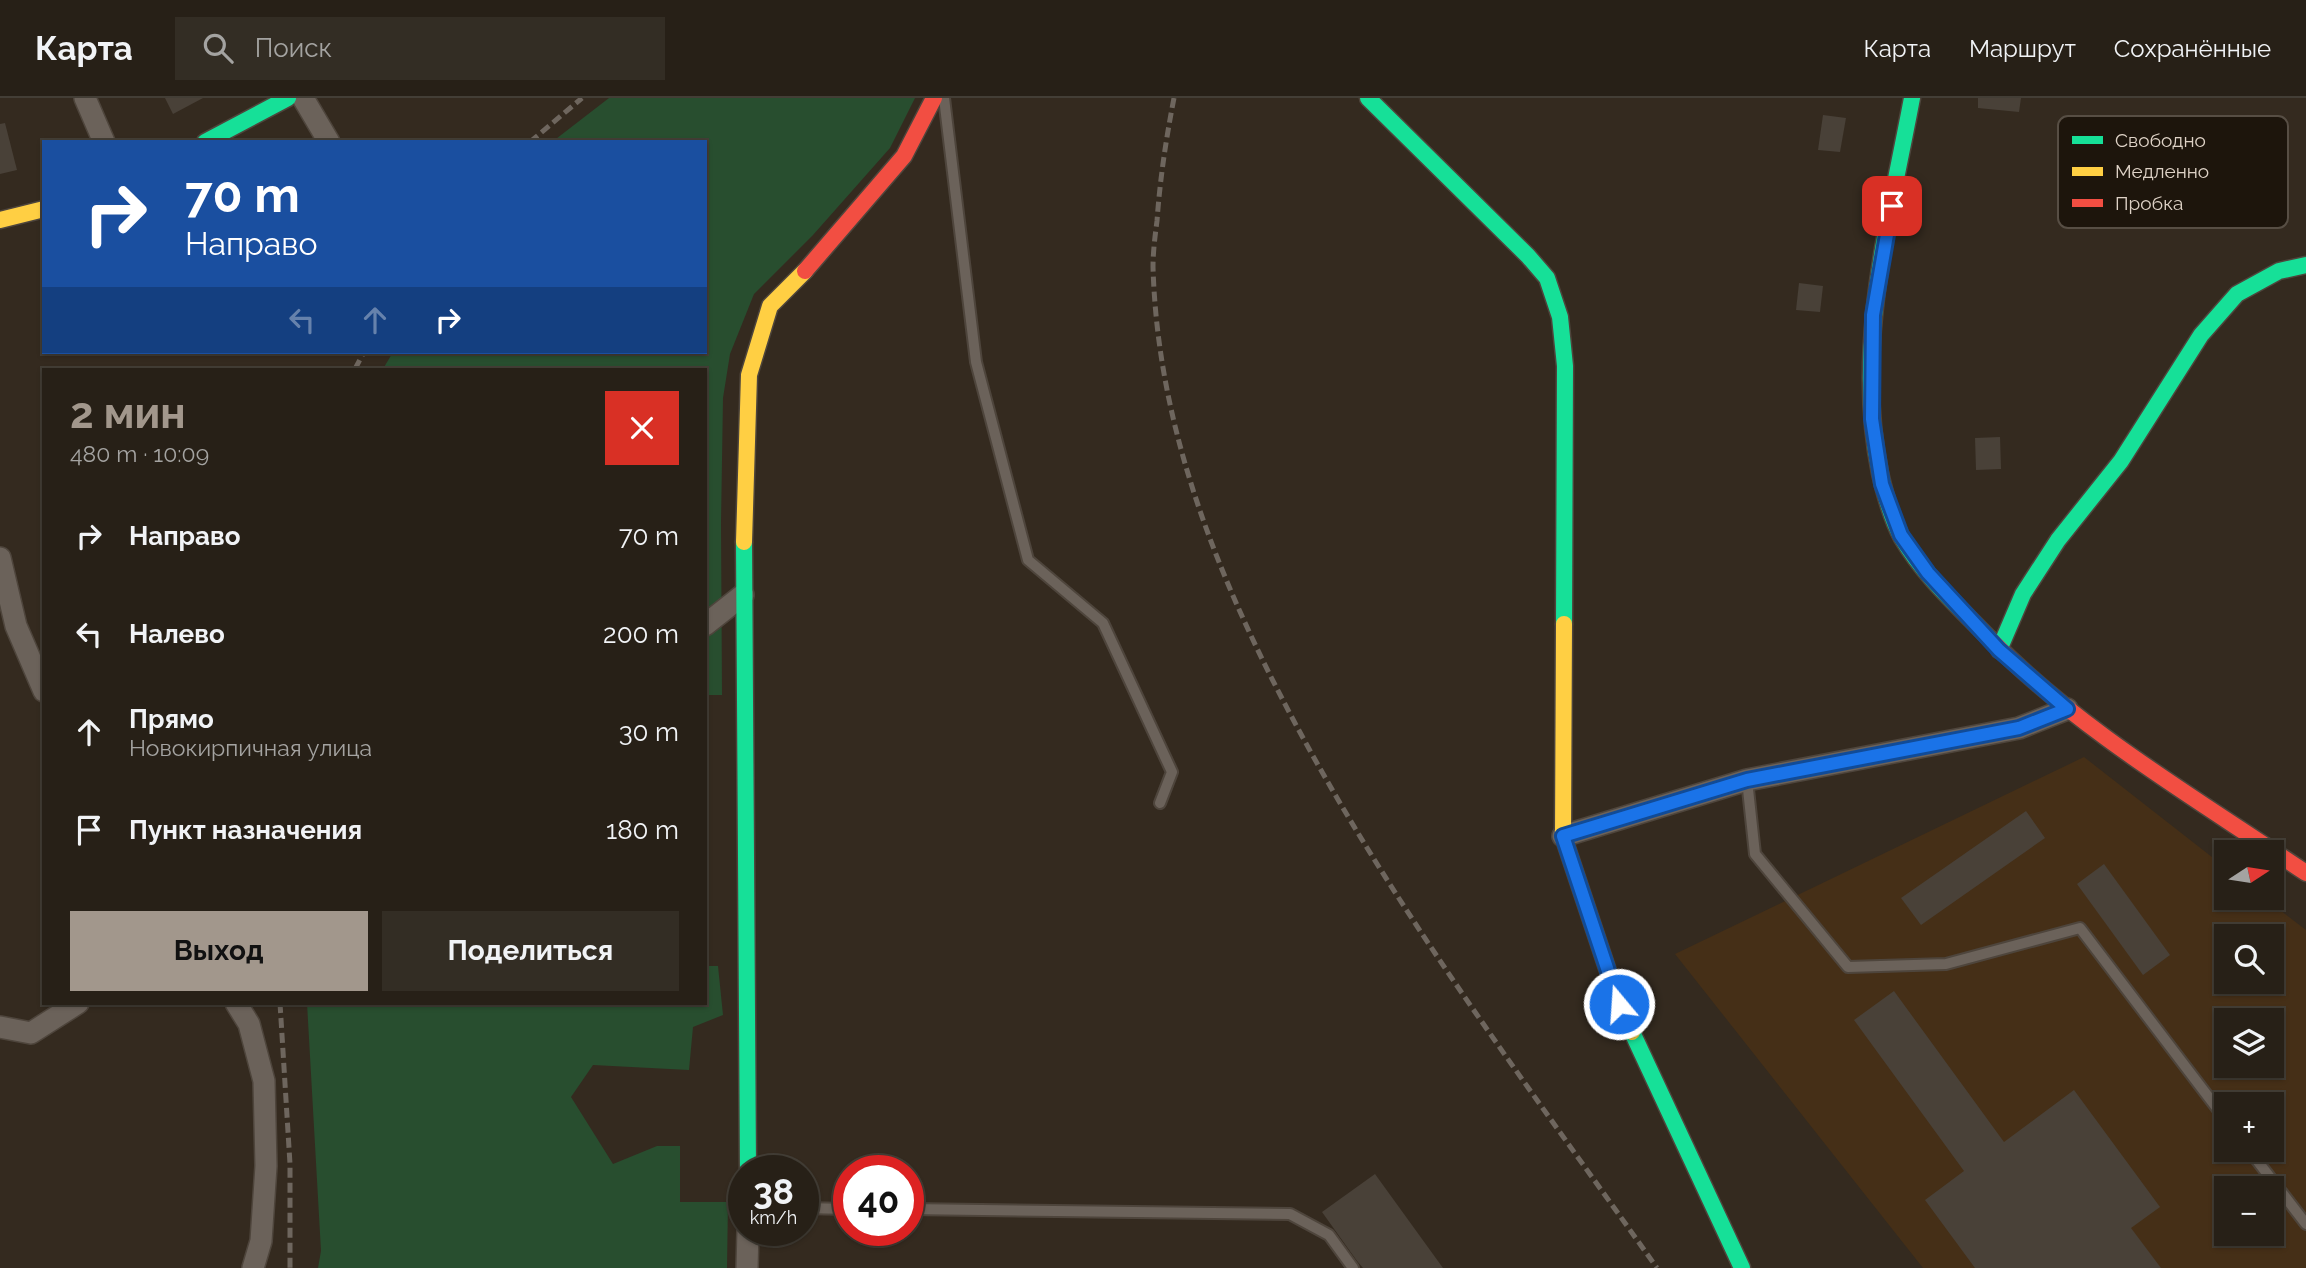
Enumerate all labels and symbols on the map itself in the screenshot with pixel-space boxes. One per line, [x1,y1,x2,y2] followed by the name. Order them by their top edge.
[2058,116,2288,228] legend
[2115,129,2206,151] text: Свободно
[2115,160,2209,182] text: Медленно
[1862,176,1922,236] pin
[2115,192,2183,214] text: Пробка
[2214,840,2284,910] north arrow
[1582,967,1656,1041] position arrow
[833,1155,924,1246] speed limit sign: 40

